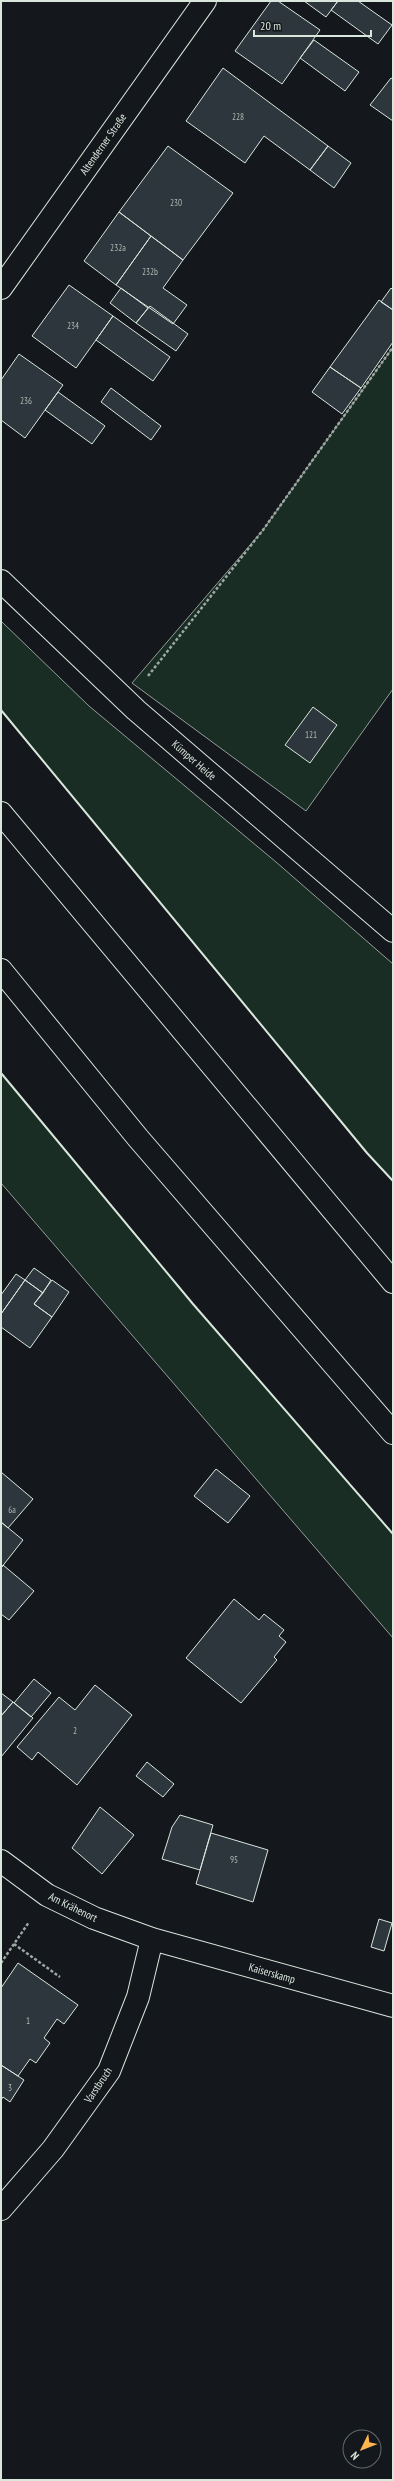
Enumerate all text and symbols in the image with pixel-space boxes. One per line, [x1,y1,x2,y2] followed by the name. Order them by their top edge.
[254,12,371,38] scale bar
[260,18,281,33] text: 20 m
[77,110,130,178] street label: Altenderner Straße
[232,111,244,122] house number: 228
[170,197,182,208] house number: 230
[110,242,126,253] house number: 232a
[142,266,158,277] house number: 232b
[67,320,79,331] house number: 234
[20,395,32,406] house number: 236
[305,729,317,740] house number: 121
[169,737,219,783] street label: Kümper Heide
[8,1504,16,1515] house number: 6a
[73,1725,77,1736] house number: 2
[230,1854,238,1865] house number: 95
[46,1889,100,1925] street label: Am Krähenort
[247,1960,297,1986] street label: Kaiserskamp
[26,2015,30,2026] house number: 1
[80,2064,115,2106] street label: Varstbruch
[8,2082,12,2093] house number: 3
[342,2429,382,2469] north arrow
[348,2449,362,2463] text: N

